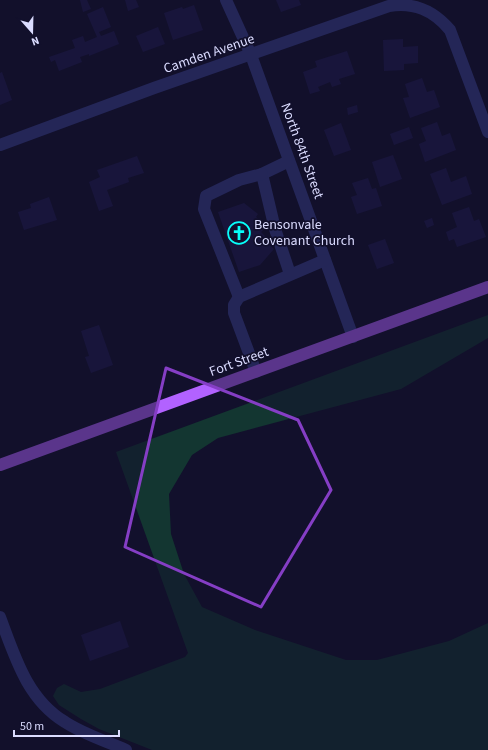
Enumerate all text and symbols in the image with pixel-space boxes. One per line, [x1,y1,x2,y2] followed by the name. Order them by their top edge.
[12,12,52,52] north arrow
[161,29,257,79] street label: Camden Avenue
[29,33,41,49] text: N
[275,100,329,202] street label: North 84th Street
[254,215,355,251] place label: Bensonvale Covenant Church
[226,220,252,246] church icon: Bensonvale Covenant Church
[207,342,272,382] street label: Fort Street
[14,712,119,738] scale bar
[20,718,44,735] text: 50 m

